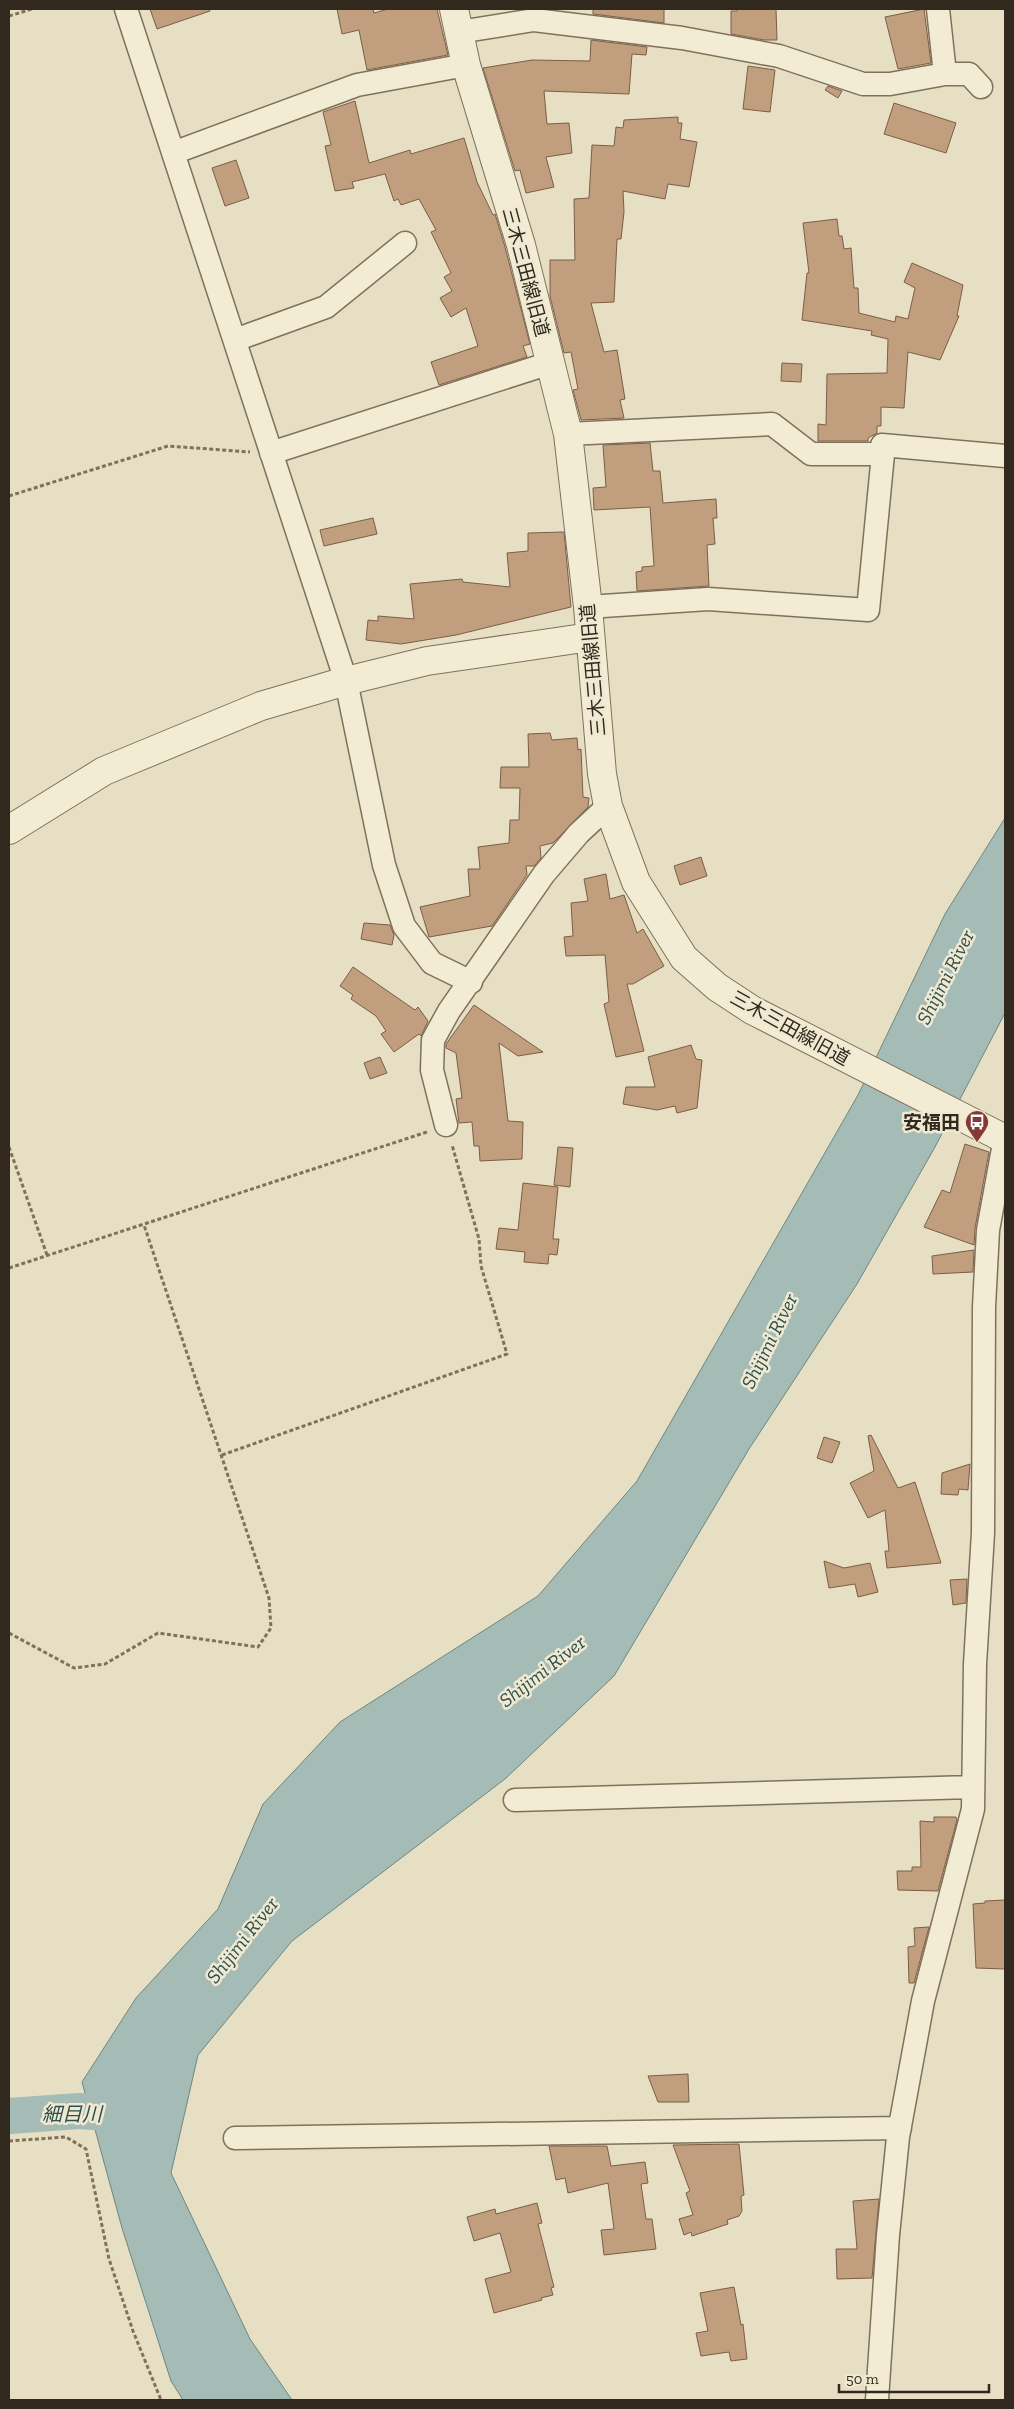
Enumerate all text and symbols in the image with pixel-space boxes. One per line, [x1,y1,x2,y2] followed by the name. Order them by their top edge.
[498,205,554,339] street label: 三木三田線旧道
[576,603,610,737] street label: 三木三田線旧道
[911,926,979,1028] water label: Shijimi River
[726,986,854,1070] street label: 三木三田線旧道
[964,1109,990,1143] bus stop icon: 安福田
[903,1111,960,1134] place label: 安福田
[736,1289,802,1392] water label: Shijimi River
[494,1630,590,1712] water label: Shijimi River
[201,1892,283,1988] water label: Shijimi River
[42,2102,104,2126] water label: 細目川
[839,2362,989,2394] scale bar
[846,2370,879,2388] text: 50 m

